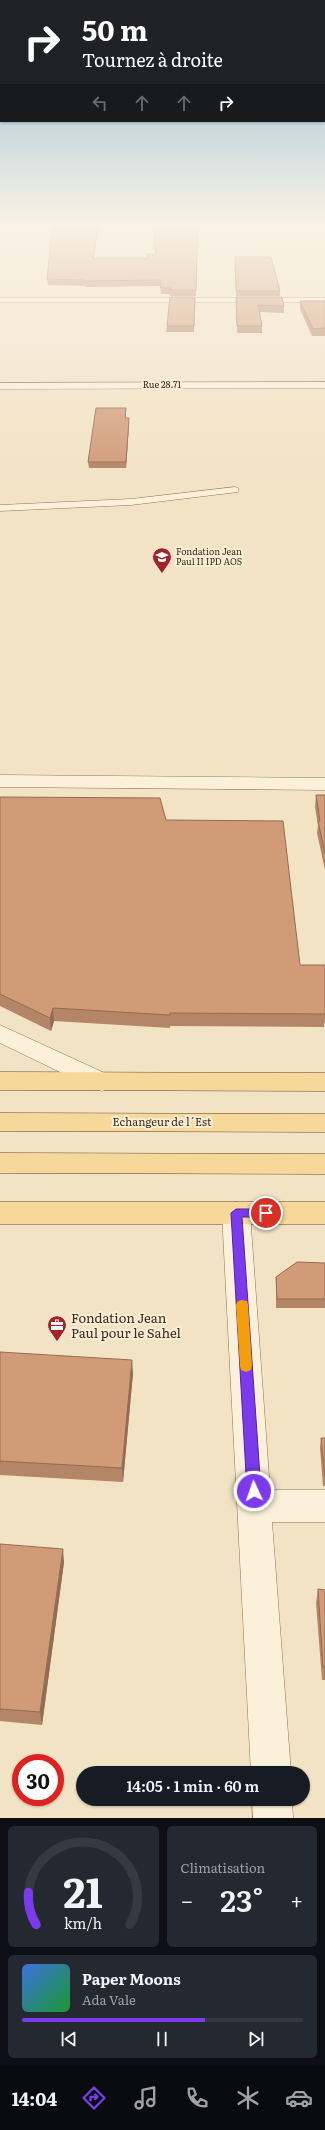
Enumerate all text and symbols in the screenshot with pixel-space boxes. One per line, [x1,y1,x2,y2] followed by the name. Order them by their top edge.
[82,8,148,50] text: 50 m
[16,16,68,68] icon: right
[82,46,223,73] text: Tournez à droite
[89,92,111,114] icon: left
[131,92,153,114] icon: ahead
[173,92,195,114] icon: ahead
[215,92,237,114] icon: right
[143,377,182,391] street label: Rue 28.71
[176,544,242,568] place label: Fondation Jean Paul II IPD AOS
[151,546,173,574] school or university icon: Fondation Jean Paul II IPD AOS
[113,1113,212,1129] street label: Echangeur de l´Est
[249,1196,283,1230] pin
[255,1202,277,1224] icon: arrive
[71,1308,182,1342] place label: Fondation Jean Paul pour le Sahel
[46,1314,68,1342] office icon: Fondation Jean Paul pour le Sahel
[233,1470,275,1512] position arrow
[12,1754,64,1806] speed limit sign: 30
[127,1774,259,1797] text: 14:05 · 1 min · 60 m
[63,1858,103,1920] text: 21
[181,1858,265,1877] text: Climatisation
[220,1877,263,1921] text: 23°
[181,1883,193,1916] text: −
[290,1883,303,1916] text: +
[64,1911,103,1932] text: km/h
[82,1967,181,1990] text: Paper Moons
[82,1990,136,2009] text: Ada Vale
[58,2028,80,2050] icon: previous
[151,2028,173,2050] icon: pause
[245,2028,267,2050] icon: next
[80,2084,108,2112] icon: directions
[132,2084,160,2112] icon: music
[183,2084,211,2112] icon: phone
[234,2084,262,2112] icon: climate
[285,2084,313,2112] icon: car
[12,2085,57,2112] text: 14:04

